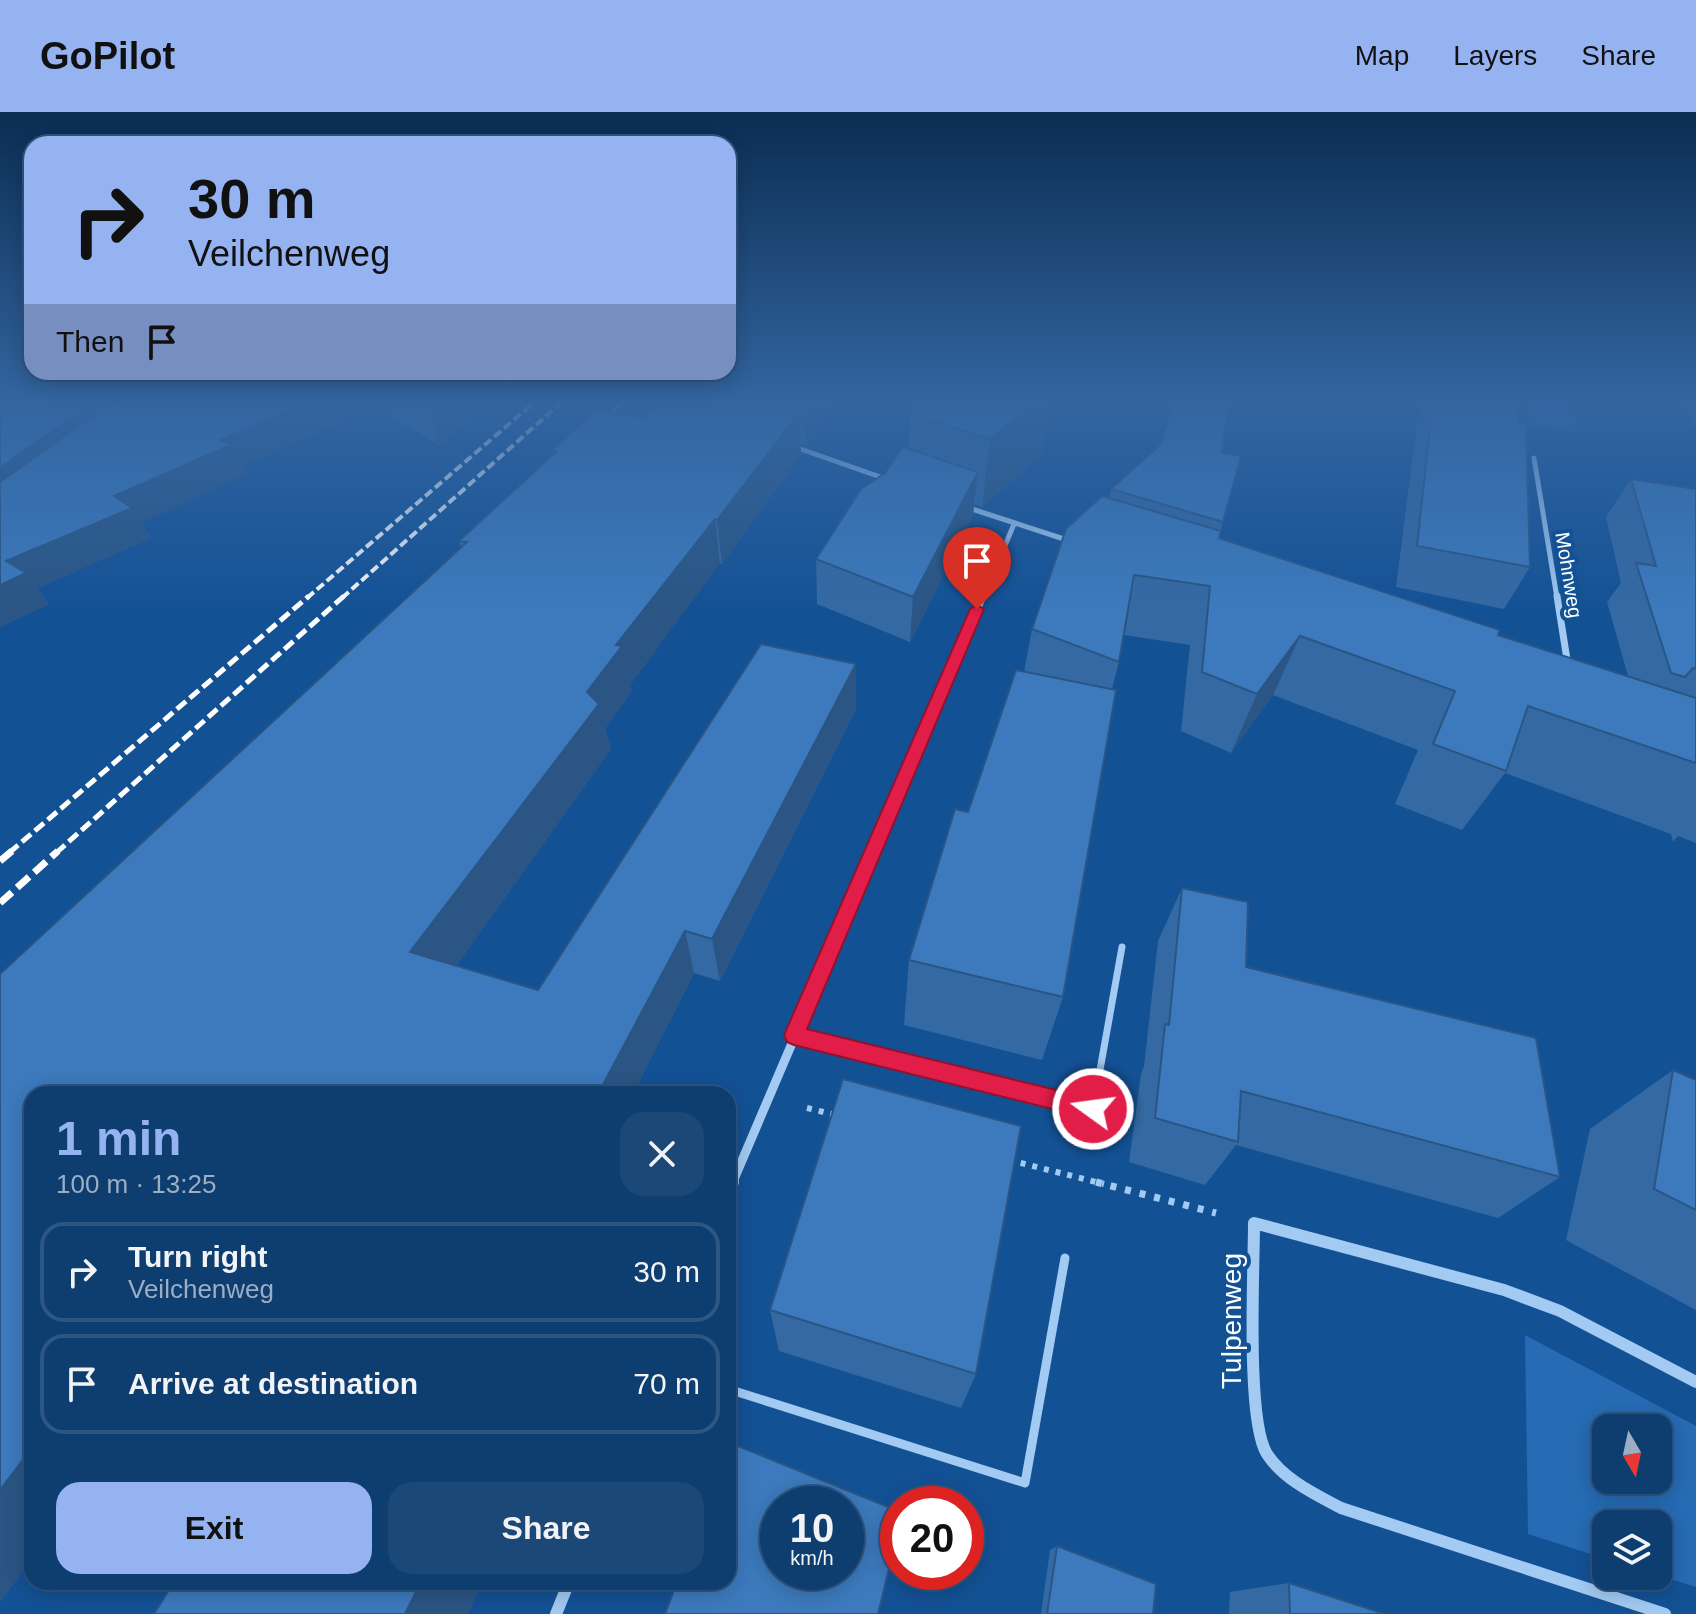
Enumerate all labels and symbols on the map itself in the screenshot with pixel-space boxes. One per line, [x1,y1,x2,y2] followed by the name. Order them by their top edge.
[943,527,1011,609] pin
[1551,530,1587,620] street label: Mohnweg
[1051,1067,1135,1151] position arrow
[1216,1253,1247,1389] street label: Tulpenweg
[1592,1414,1672,1494] north arrow
[880,1486,984,1590] speed limit sign: 20

